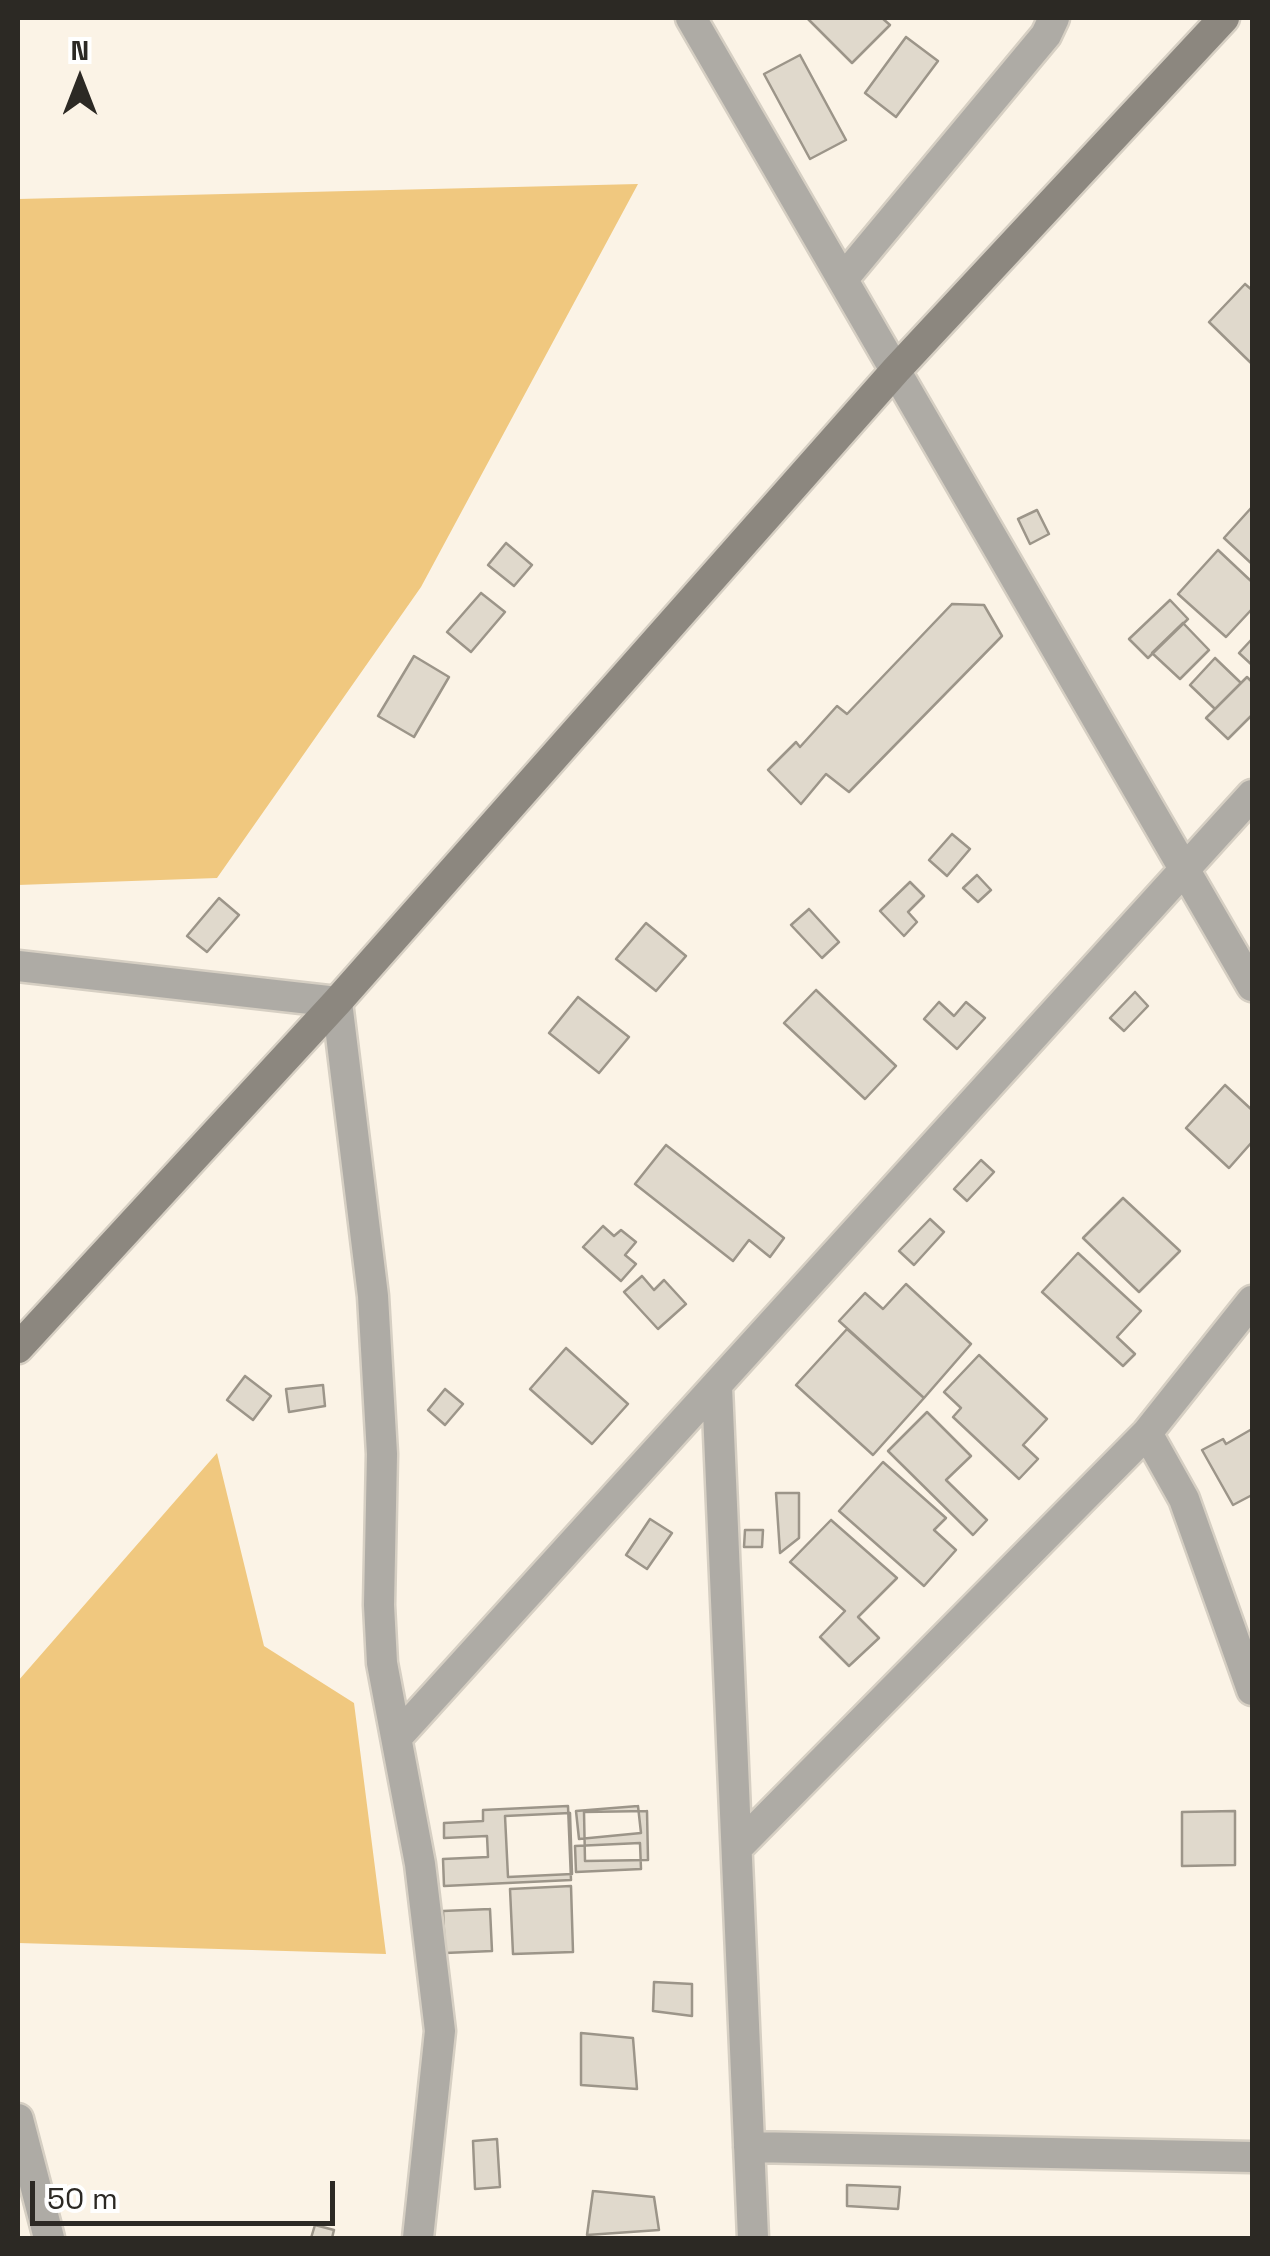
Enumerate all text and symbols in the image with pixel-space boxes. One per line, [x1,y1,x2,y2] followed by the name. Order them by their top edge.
[30,30,130,130] north arrow
[71,32,89,68] text: N
[35,2161,340,2223] scale bar
[47,2179,118,2218] text: 50 m

